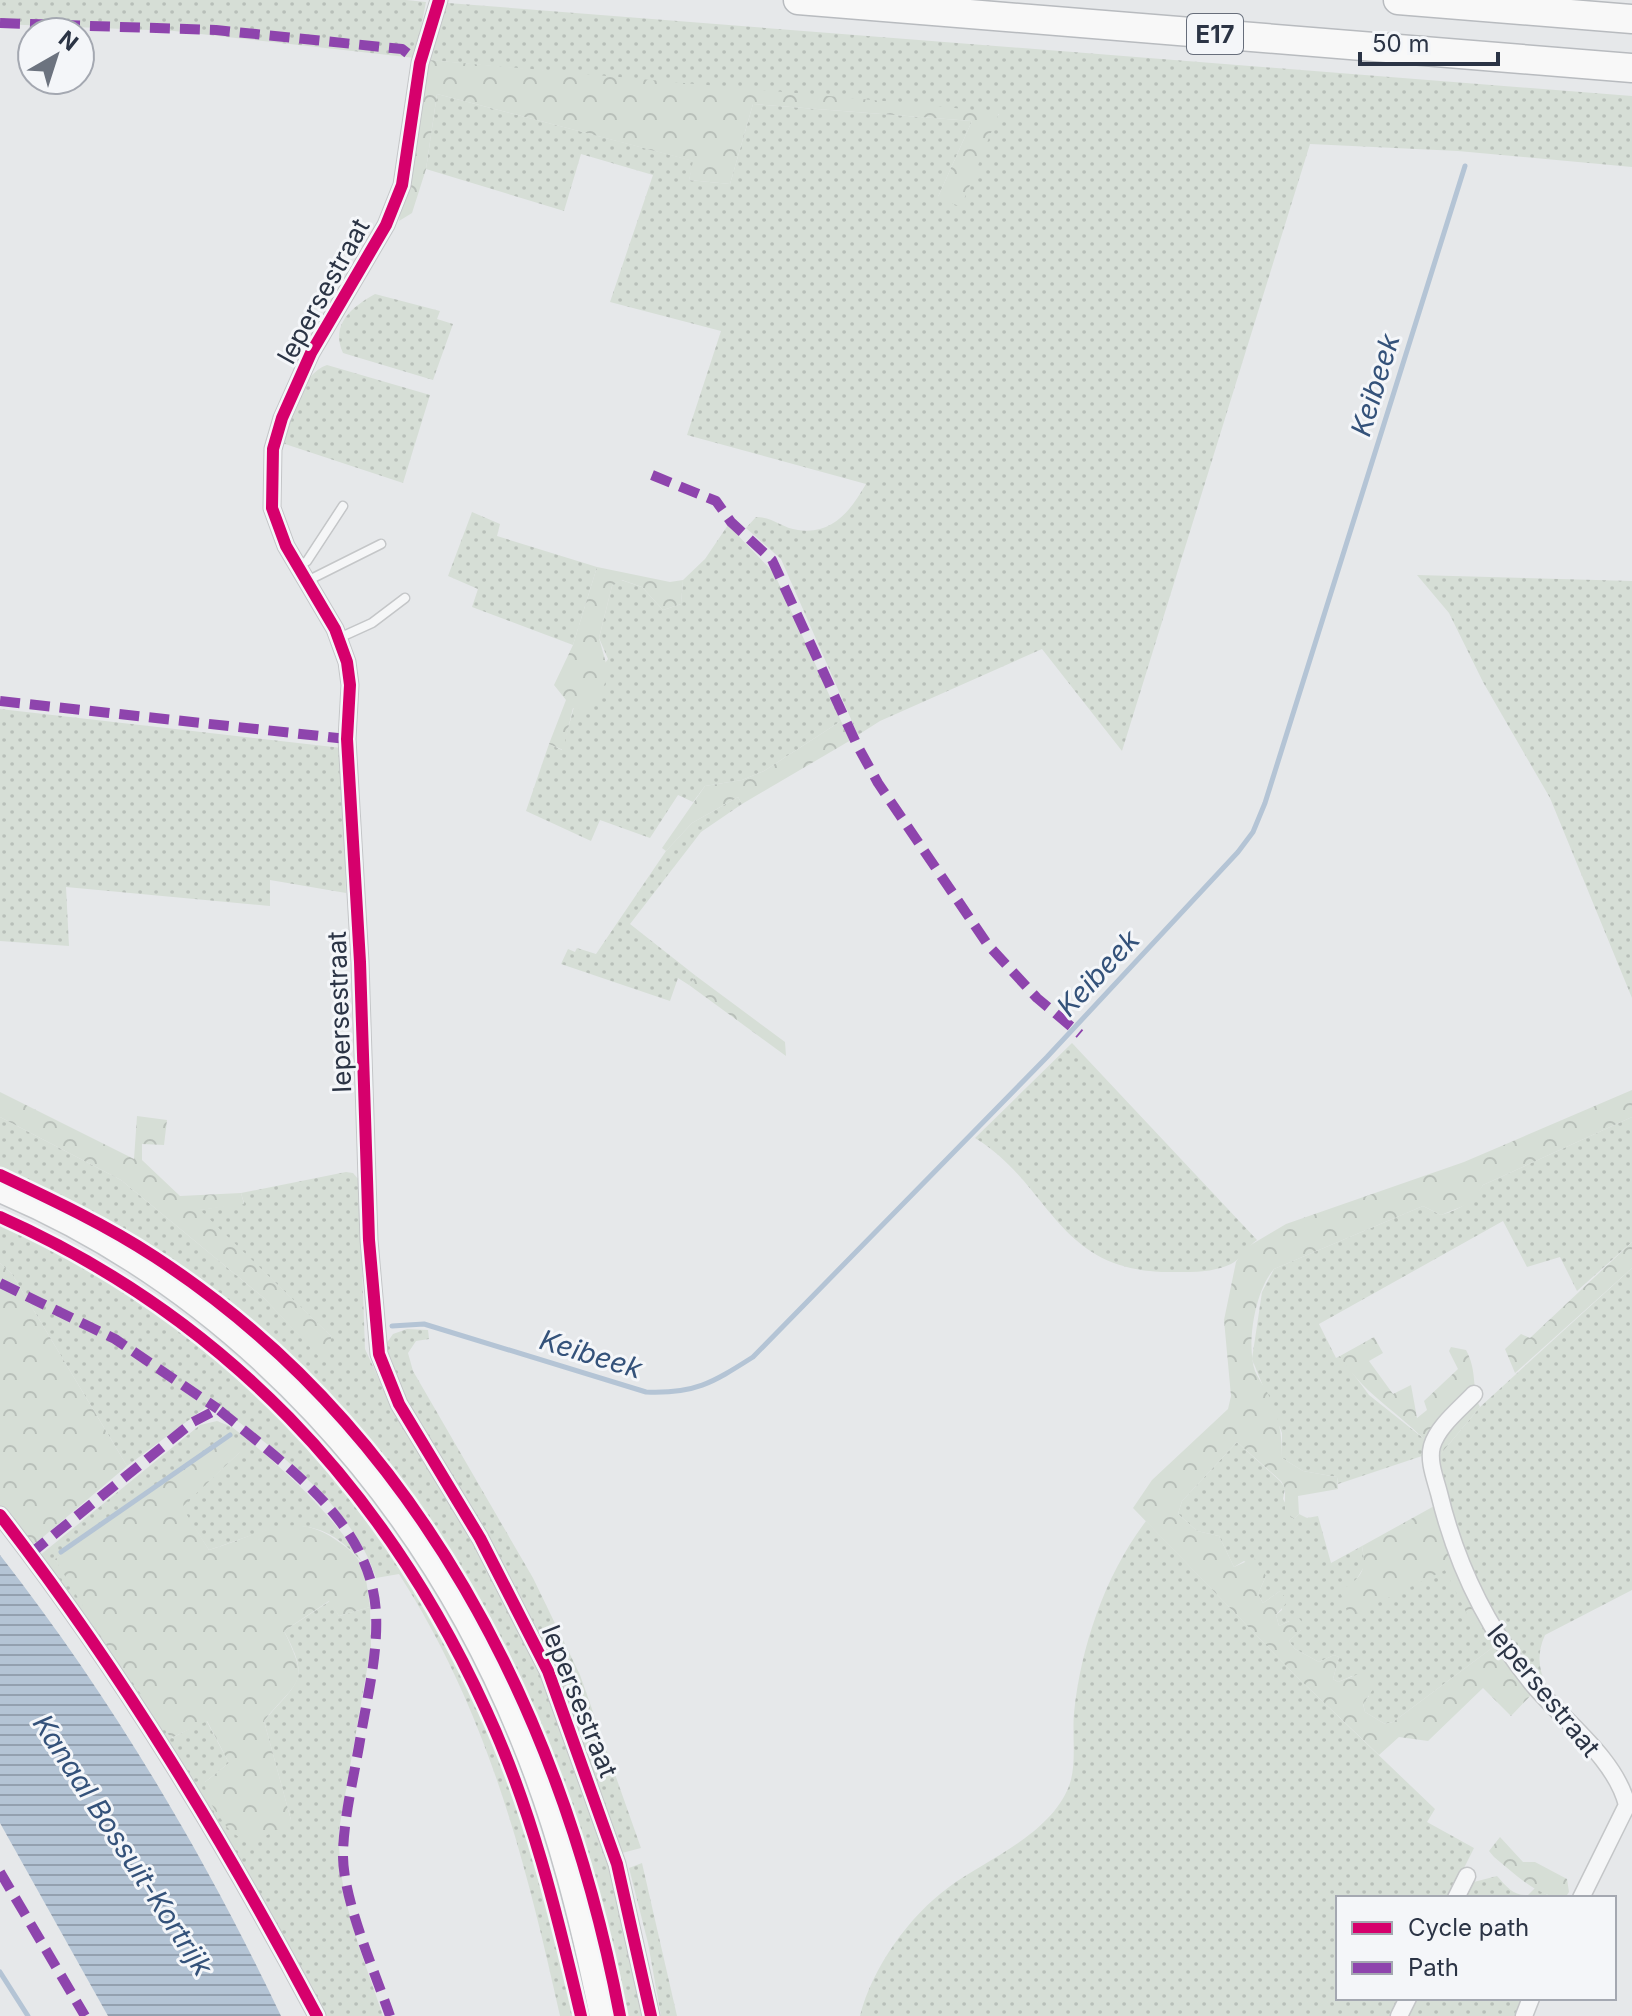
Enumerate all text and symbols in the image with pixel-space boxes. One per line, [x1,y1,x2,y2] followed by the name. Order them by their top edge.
[1187,14,1243,54] road number: E17
[16,16,96,96] north arrow
[1360,16,1498,66] scale bar
[54,25,83,56] text: N
[1372,29,1430,58] text: 50 m
[270,213,376,369] street label: Iepersestraat
[1343,329,1407,440] water label: Keibeek
[1050,922,1147,1023] water label: Keibeek
[321,931,357,1093] street label: Iepersestraat
[536,1322,647,1386] water label: Keibeek
[1481,1617,1607,1763] street label: Iepersestraat
[535,1620,625,1782] street label: Iepersestraat
[26,1708,221,1983] water label: Kanaal Bossuit-Kortrijk
[1336,1896,1616,2000] legend
[1408,1913,1529,1942] text: Cycle path
[1408,1953,1459,1982] text: Path

